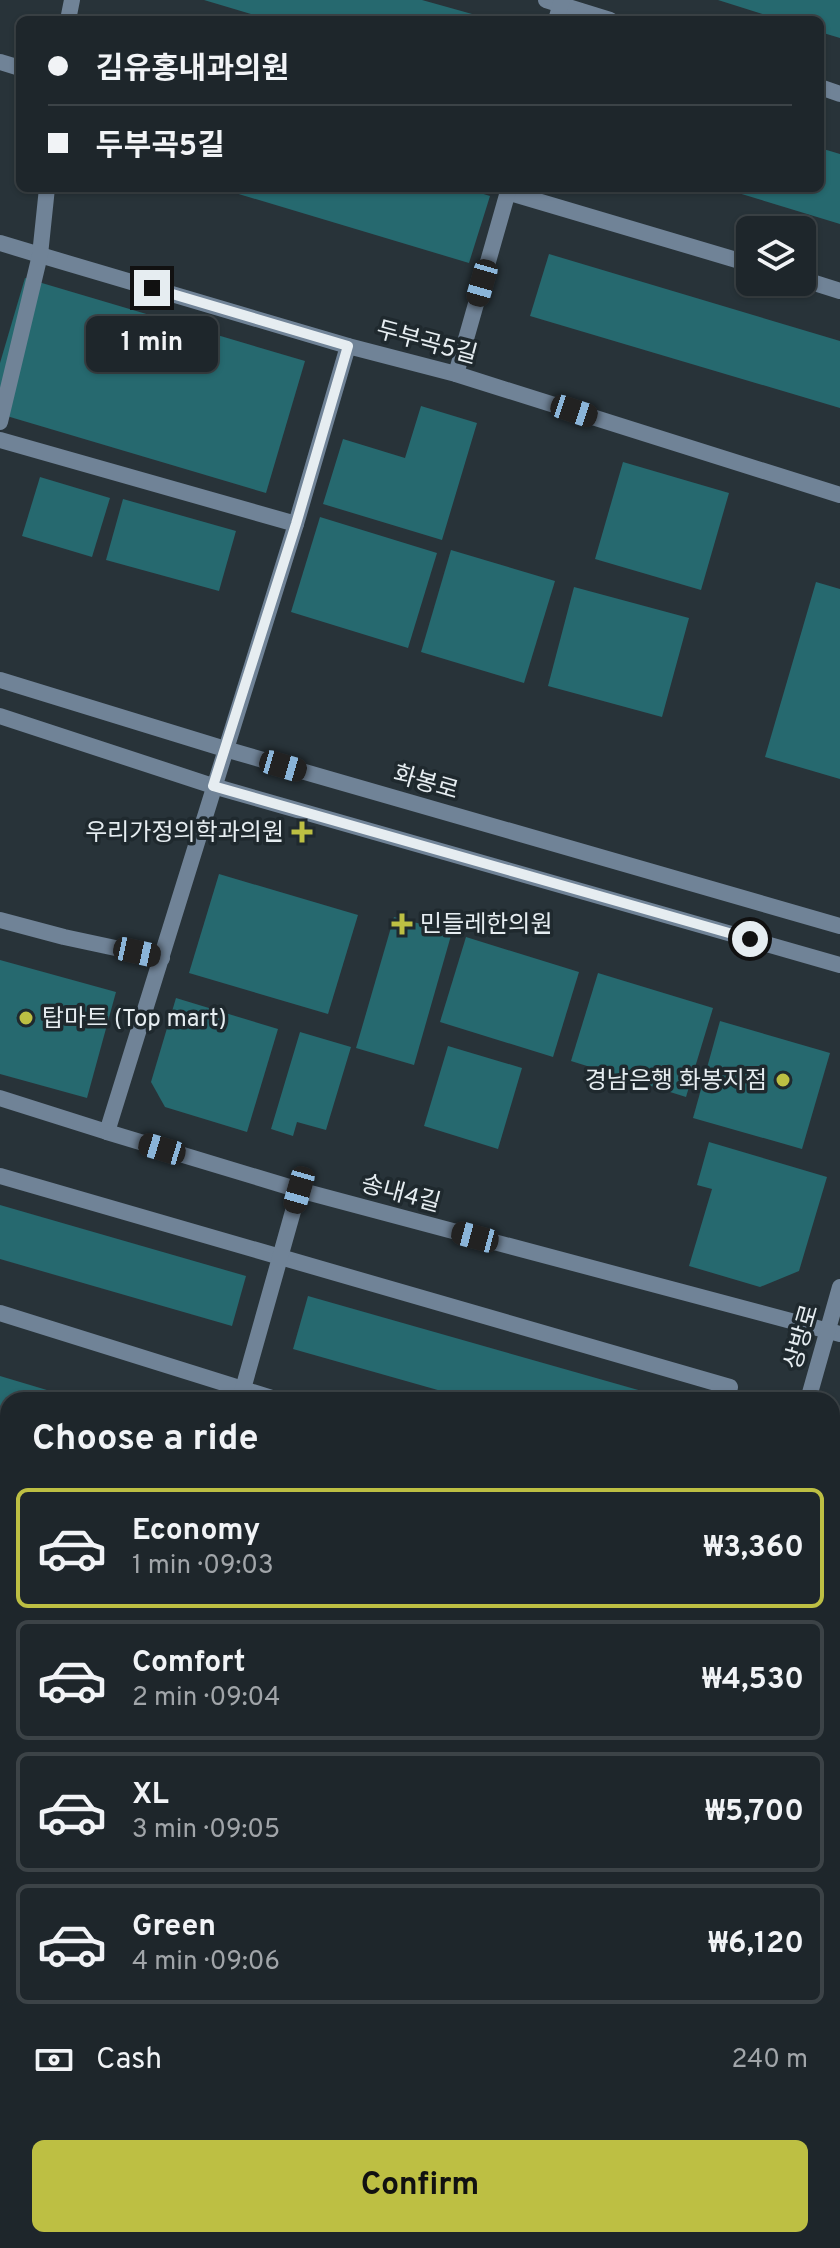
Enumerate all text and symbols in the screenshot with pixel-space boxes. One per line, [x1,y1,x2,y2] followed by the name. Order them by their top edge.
[96,52,289,89] text: 김유홍내과의원
[96,129,225,166] text: 두부곡5길
[736,216,816,296] map controls
[736,216,816,296] button: layers
[464,257,500,309] car
[134,270,170,306] route end
[86,316,218,372] callout: 1 min
[373,316,480,372] street label: 두부곡5길
[121,327,183,360] text: 1 min
[547,392,601,430] car
[257,748,309,784] car
[389,760,461,807] street label: 화봉로
[85,819,284,849] place label: 우리가정의학과의원
[291,821,313,843] marker: 우리가정의학과의원
[420,911,552,941] place label: 민들레한의원
[391,913,413,935] marker: 민들레한의원
[732,921,768,957] route start
[111,935,163,969] car
[42,1005,227,1035] place label: 탑마트 (Top mart)
[17,1009,35,1027] marker: 탑마트 (Top mart)
[585,1067,767,1097] place label: 경남은행 화봉지점
[774,1071,792,1089] marker: 경남은행 화봉지점
[136,1131,188,1167] car
[281,1164,317,1216] car
[357,1170,444,1220] street label: 송내4길
[449,1219,501,1255] car
[779,1302,826,1374] street label: 상방로
[32,1417,258,1463] text: Choose a ride
[36,1512,108,1584] icon: car
[132,1513,260,1550] text: Economy
[703,1530,804,1567] text: ₩3,360
[132,1550,274,1583] text: 1 min · 09:03
[36,1644,108,1716] icon: car
[132,1645,245,1682] text: Comfort
[702,1662,804,1699] text: ₩4,530
[132,1682,280,1715] text: 2 min · 09:04
[36,1776,108,1848] icon: car
[132,1777,169,1814] text: XL
[705,1794,804,1831] text: ₩5,700
[132,1814,280,1847] text: 3 min · 09:05
[36,1908,108,1980] icon: car
[132,1909,216,1946] text: Green
[708,1926,804,1963] text: ₩6,120
[132,1946,280,1979] text: 4 min · 09:06
[32,2038,76,2082] icon: cash
[96,2042,162,2079] text: Cash
[731,2044,808,2077] text: 240 m
[32,2140,808,2232] button: Confirm

